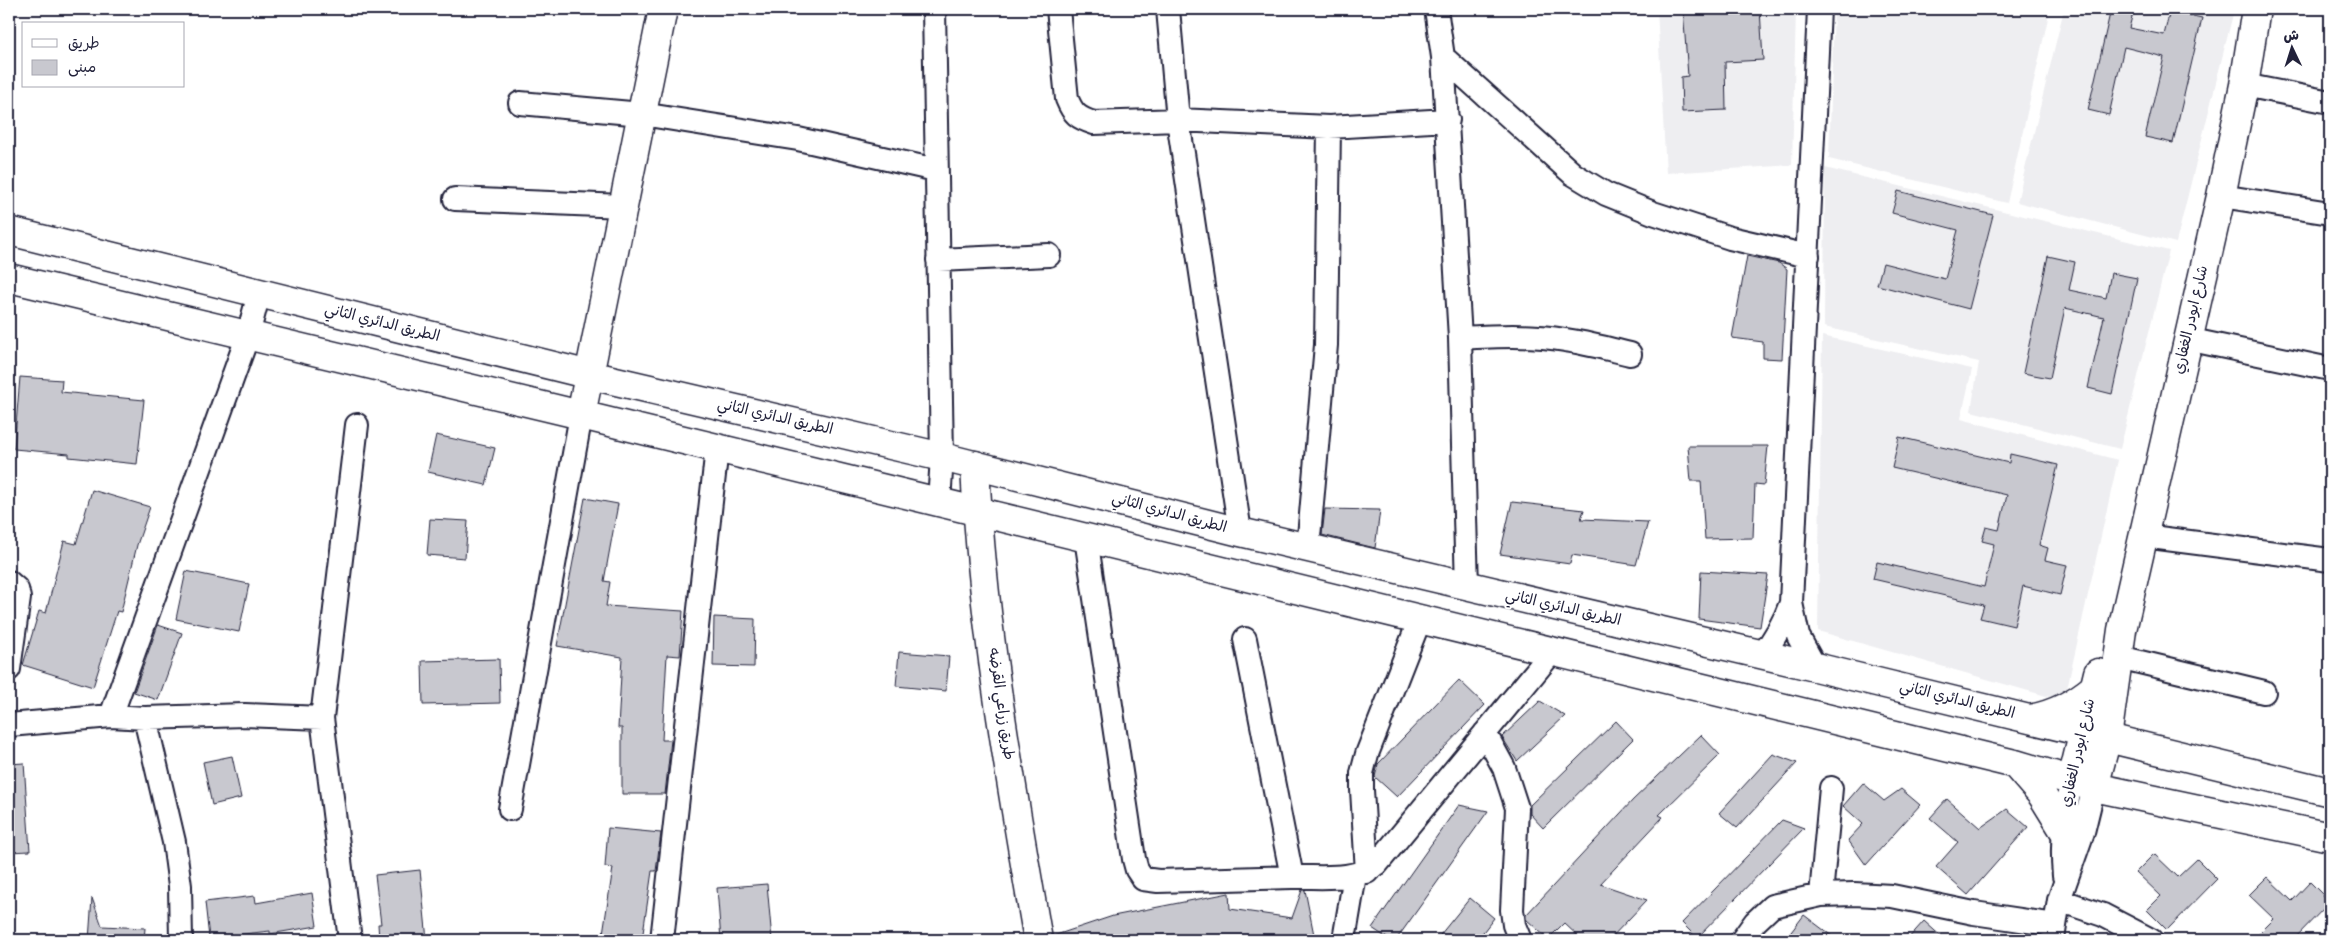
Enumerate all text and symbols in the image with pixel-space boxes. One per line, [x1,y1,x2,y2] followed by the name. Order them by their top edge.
[22,22,185,88] legend
[2266,22,2316,72] north arrow
[2283,29,2300,47] text: ش
[68,36,100,54] text: طريق
[68,60,96,78] text: مبنى
[2171,264,2213,376] street label: شارع ابودر الغفاري
[322,301,441,349] street label: الطريق الدائري الثاني
[715,396,835,442] street label: الطريق الدائري الثاني
[1109,490,1228,540] street label: الطريق الدائري الثاني
[1503,587,1623,633] street label: الطريق الدائري الثاني
[981,647,1017,761] street label: طريق زراعي القرضه
[1897,678,2016,726] street label: الطريق الدائري الثاني
[2058,697,2100,809] street label: شارع ابودر الغفاري

